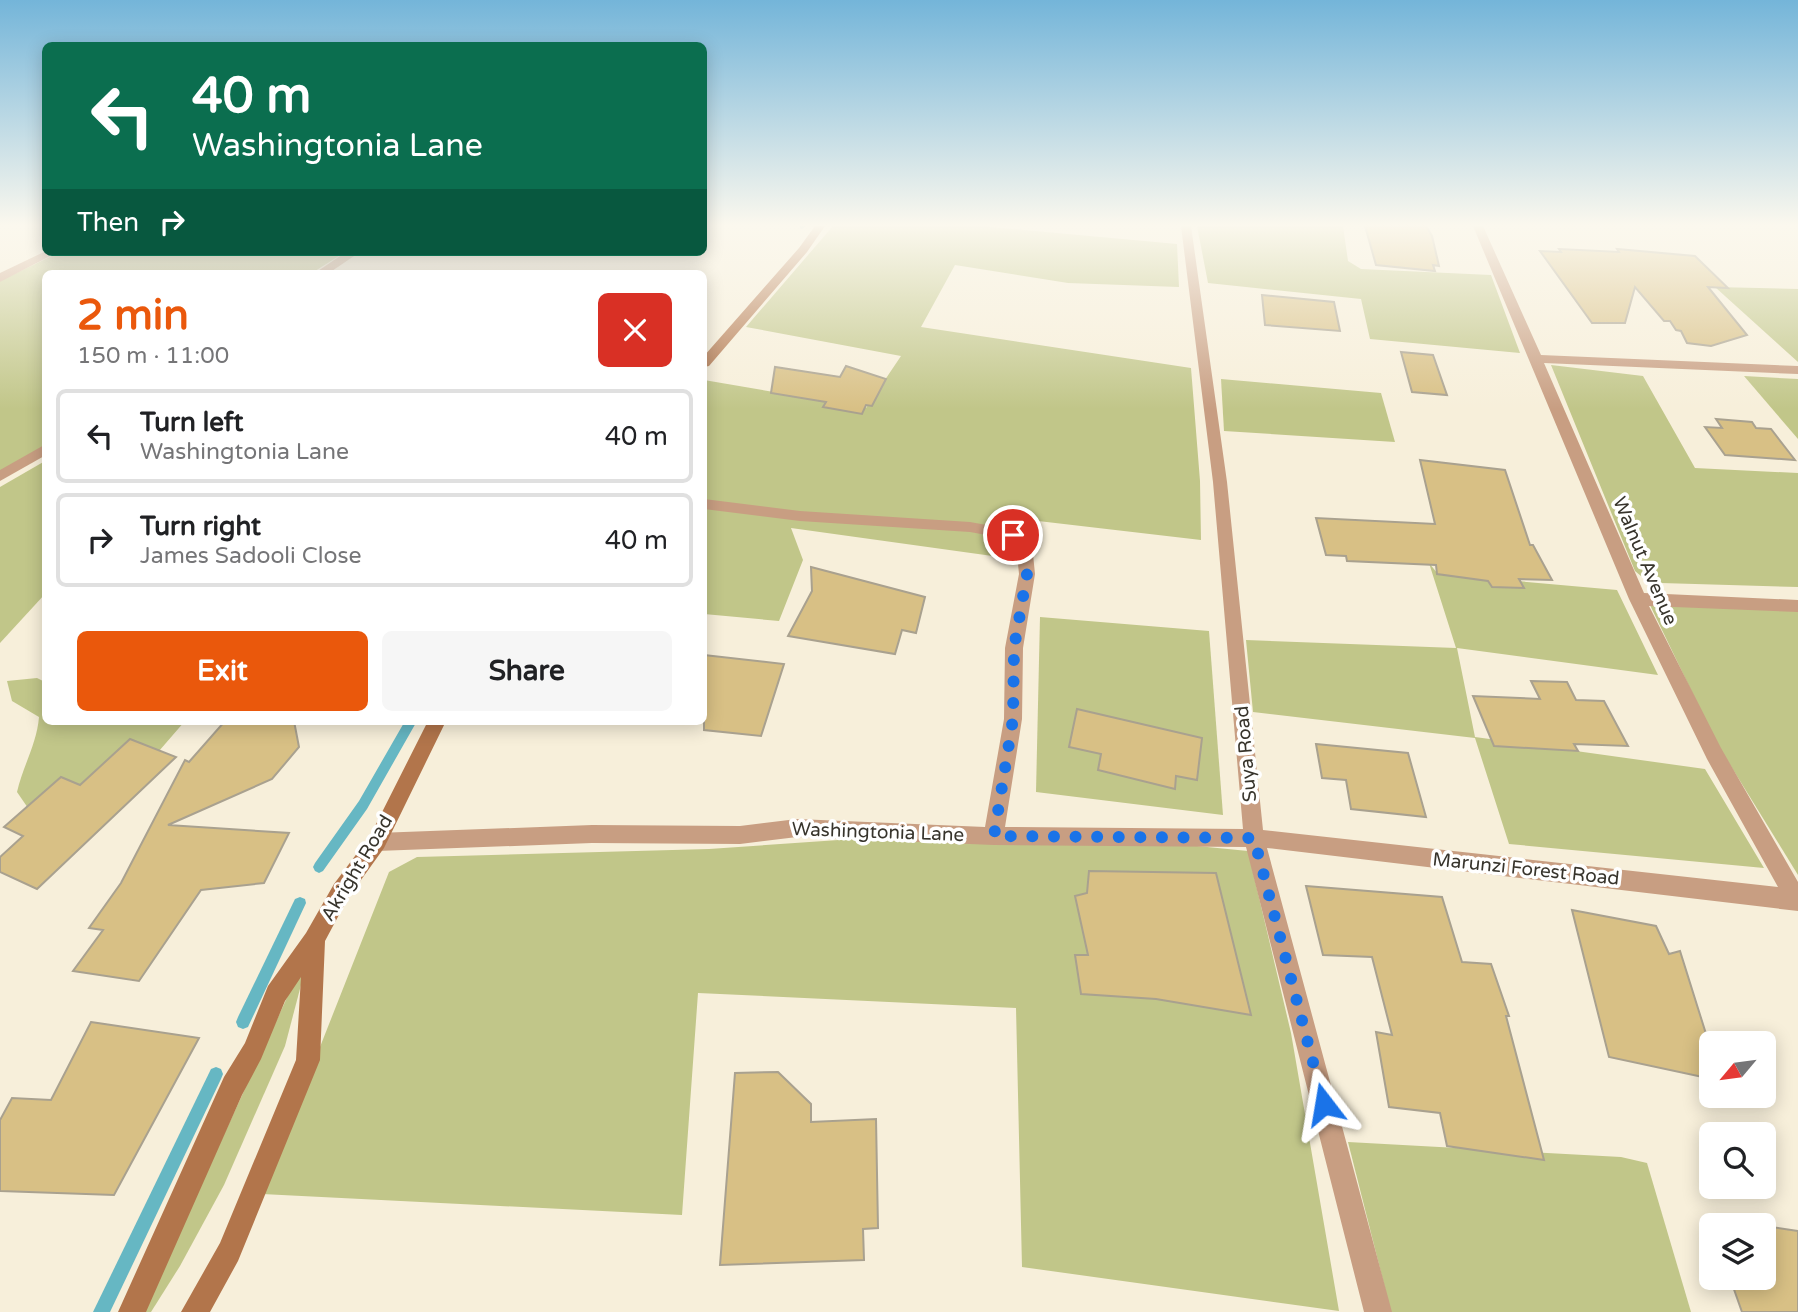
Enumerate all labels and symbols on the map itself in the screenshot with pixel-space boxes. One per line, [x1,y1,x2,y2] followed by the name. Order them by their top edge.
[1608,494,1682,628] street label: Walnut Avenue
[983,505,1043,565] pin
[1231,705,1261,803] street label: Suya Road
[317,811,397,925] street label: Akright Road
[791,818,965,846] street label: Washingtonia Lane
[1432,848,1620,890] street label: Marunzi Forest Road
[1699,1031,1776,1108] north arrow
[1287,1067,1361,1141] position arrow

